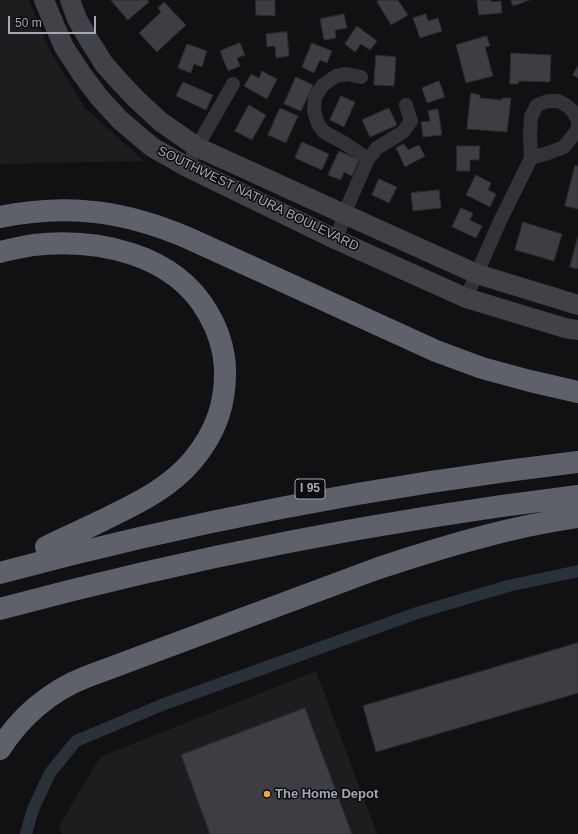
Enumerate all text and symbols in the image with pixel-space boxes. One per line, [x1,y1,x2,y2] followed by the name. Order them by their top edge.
[10,8,98,34] scale bar
[15,16,42,30] text: 50 m
[155,143,361,255] street label: SOUTHWEST NATURA BOULEVARD
[295,479,325,499] road number: I 95
[275,786,378,802] place label: The Home Depot
[262,789,272,799] marker: The Home Depot

